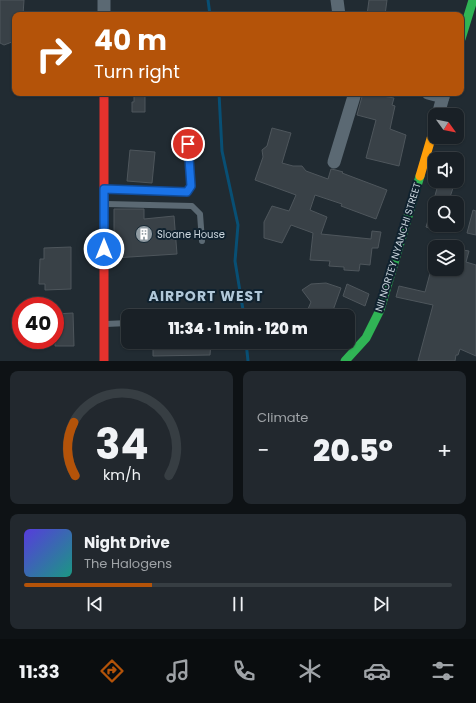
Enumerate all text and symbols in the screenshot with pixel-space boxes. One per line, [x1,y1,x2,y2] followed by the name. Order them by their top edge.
[94,21,167,60] text: 40 m
[28,28,80,80] icon: right
[94,59,180,84] text: Turn right
[428,108,464,144] north arrow
[428,108,464,276] map controls
[171,127,205,161] pin
[177,133,199,155] icon: arrive
[428,152,464,188] button: sound
[371,180,425,313] street label: NII NORTEY NYANCHI STREET
[428,196,464,232] button: search
[134,224,154,244] building icon: Sloane House
[157,227,225,242] place label: Sloane House
[83,228,125,270] position arrow
[428,240,464,276] button: layers
[149,286,263,306] district label: AIRPORT WEST
[12,297,64,349] speed limit sign: 40
[168,318,308,339] text: 11:34 · 1 min · 120 m
[257,408,308,427] text: Climate
[95,414,148,473] text: 34
[313,429,393,472] text: 20.5°
[257,435,269,466] text: −
[437,435,452,466] text: +
[102,464,141,484] text: km/h
[84,532,170,553] text: Night Drive
[84,554,172,573] text: The Halogens
[84,593,106,615] icon: previous
[227,593,249,615] icon: pause
[370,593,392,615] icon: next
[98,657,126,685] icon: directions
[164,657,192,685] icon: music
[230,657,258,685] icon: phone
[296,657,324,685] icon: climate
[363,657,391,685] icon: car
[429,657,457,685] icon: filters
[19,659,60,684] text: 11:33

